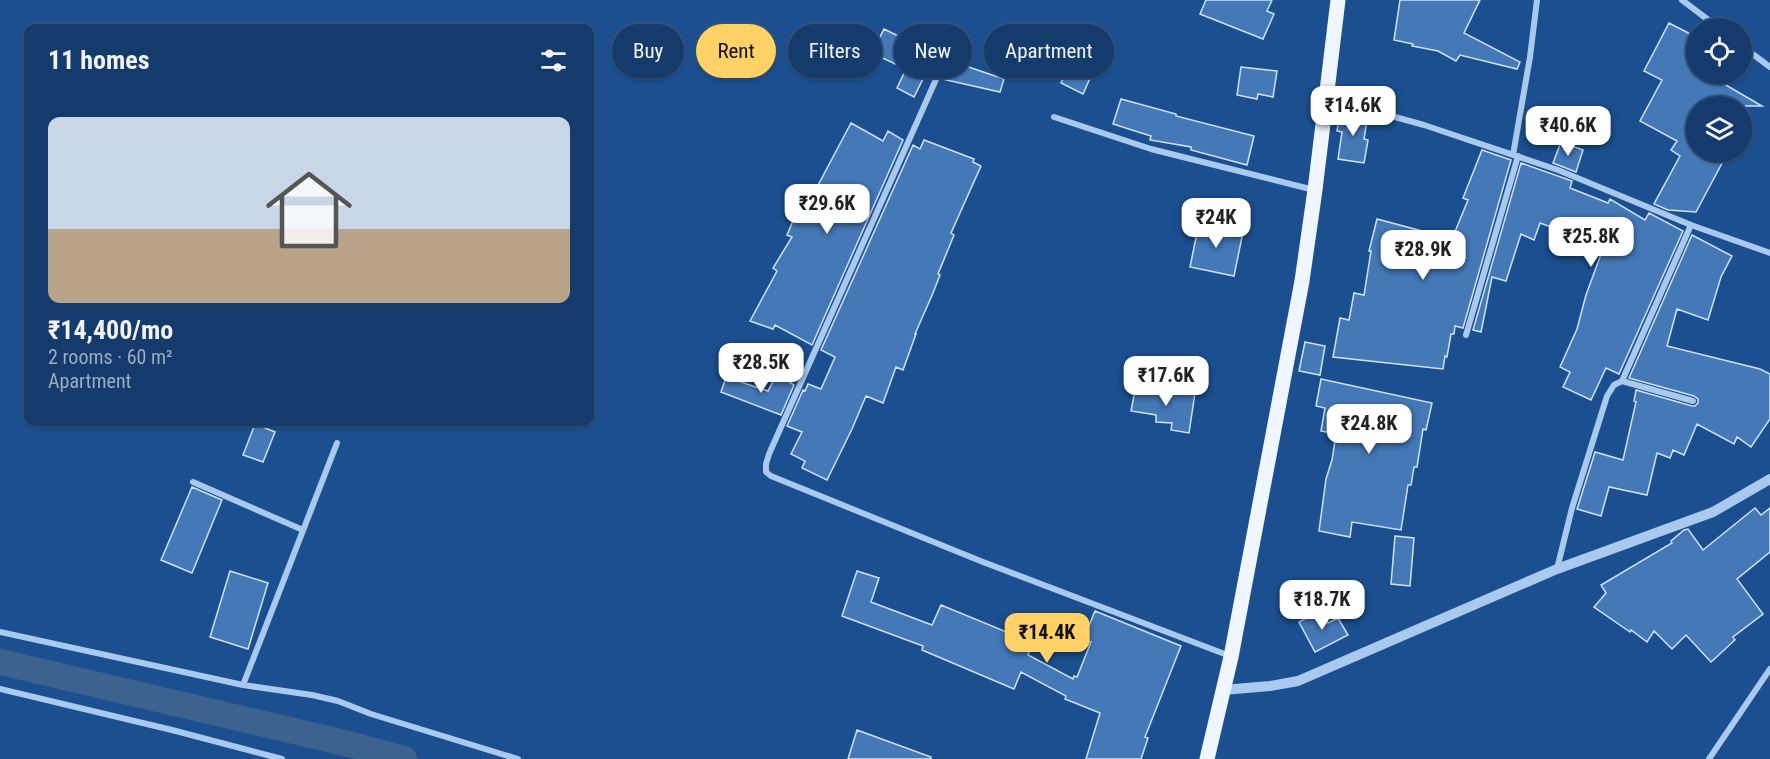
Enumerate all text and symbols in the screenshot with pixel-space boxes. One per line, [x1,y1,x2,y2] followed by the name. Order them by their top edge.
[1686,18,1752,162] map controls
[1686,18,1752,84] button: locate
[612,24,684,78] chip: Buy
[696,24,776,78] chip: Rent
[788,24,882,78] chip: Filters
[894,24,972,78] chip: New
[984,24,1114,78] chip: Apartment
[537,44,570,77] icon: filters
[48,45,150,75] text: 11 homes
[1304,86,1402,137] pin: ₹14.6K
[1325,93,1381,117] text: ₹14.6K
[1686,96,1752,162] button: layers
[1519,106,1617,157] pin: ₹40.6K
[1540,113,1596,137] text: ₹40.6K
[255,156,363,264] icon: home
[778,184,876,235] pin: ₹29.6K
[799,191,855,215] text: ₹29.6K
[1180,198,1252,249] pin: ₹24K
[1196,205,1236,229] text: ₹24K
[1542,217,1640,268] pin: ₹25.8K
[1563,224,1619,248] text: ₹25.8K
[1374,230,1472,281] pin: ₹28.9K
[1395,237,1451,261] text: ₹28.9K
[48,315,173,345] text: ₹14,400/mo
[712,343,810,394] pin: ₹28.5K
[48,345,173,369] text: 2 rooms · 60 m²
[733,350,789,374] text: ₹28.5K
[1117,356,1215,407] pin: ₹17.6K
[1138,363,1194,387] text: ₹17.6K
[48,369,132,393] text: Apartment
[1320,404,1418,455] pin: ₹24.8K
[1341,411,1397,435] text: ₹24.8K
[1273,580,1371,631] pin: ₹18.7K
[1294,587,1350,611] text: ₹18.7K
[998,613,1096,664] pin: ₹14.4K
[1019,620,1075,644] text: ₹14.4K

